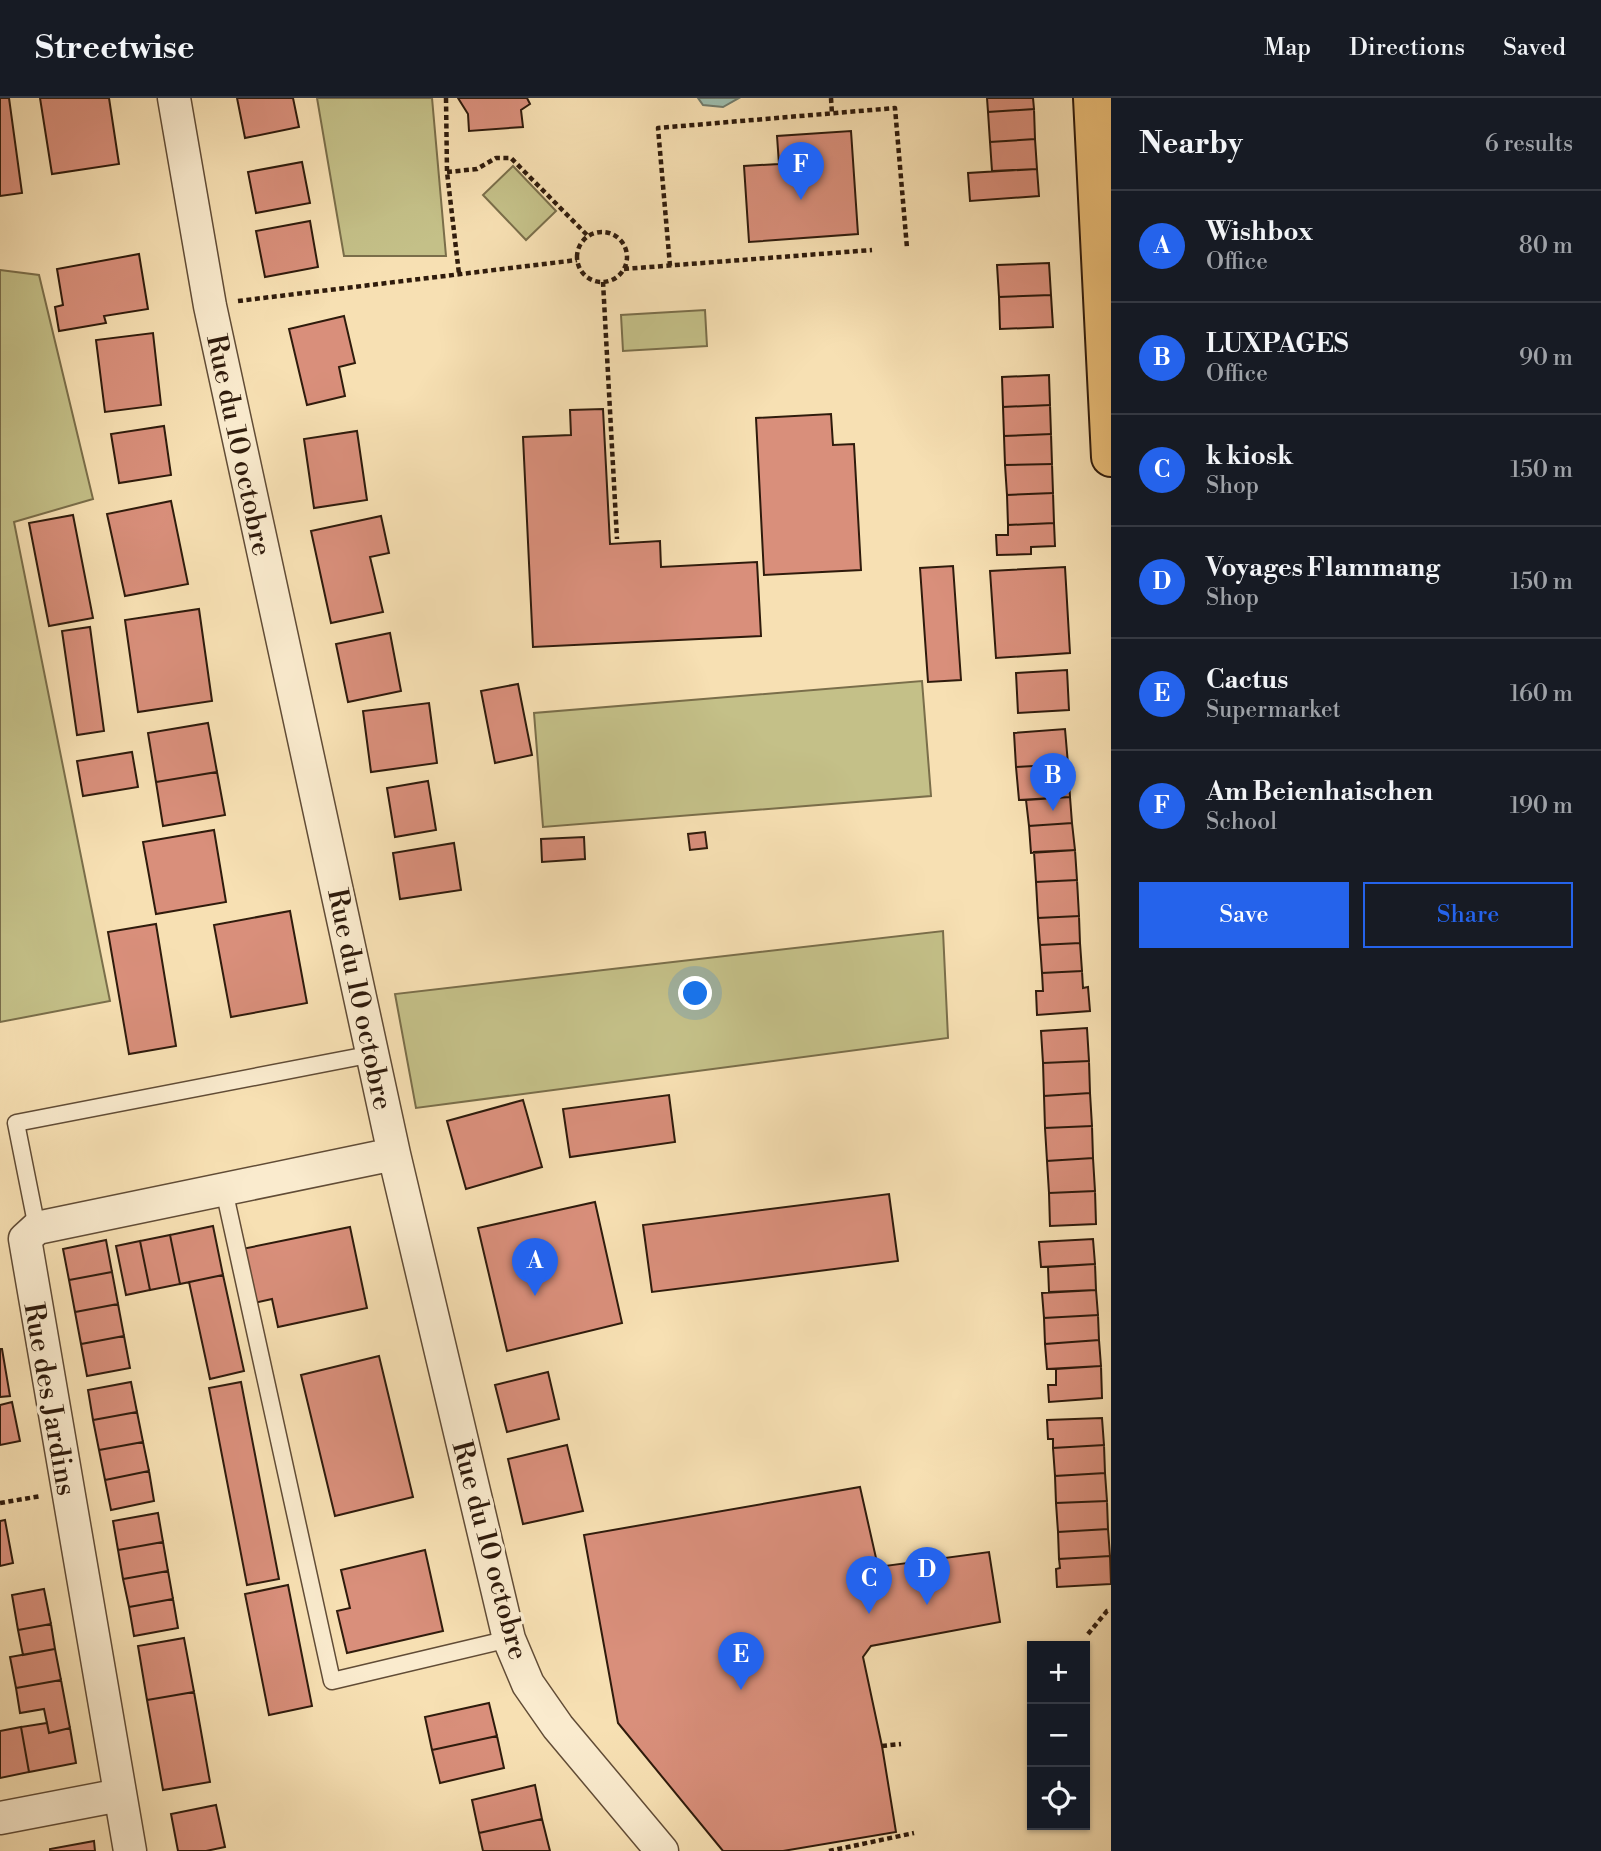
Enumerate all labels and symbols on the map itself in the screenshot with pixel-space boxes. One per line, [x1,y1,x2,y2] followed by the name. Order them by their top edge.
[778,142,824,200] pin: F
[198,331,279,559] street label: Rue du 10 octobre
[1030,753,1076,811] pin: B
[319,885,400,1113] street label: Rue du 10 octobre
[678,976,712,1010] your location
[512,1238,558,1296] pin: A
[15,1300,84,1498] street label: Rue des Jardins
[443,1437,536,1664] street label: Rue du 10 octobre
[904,1547,950,1605] pin: D
[846,1556,892,1614] pin: C
[718,1632,764,1690] pin: E

